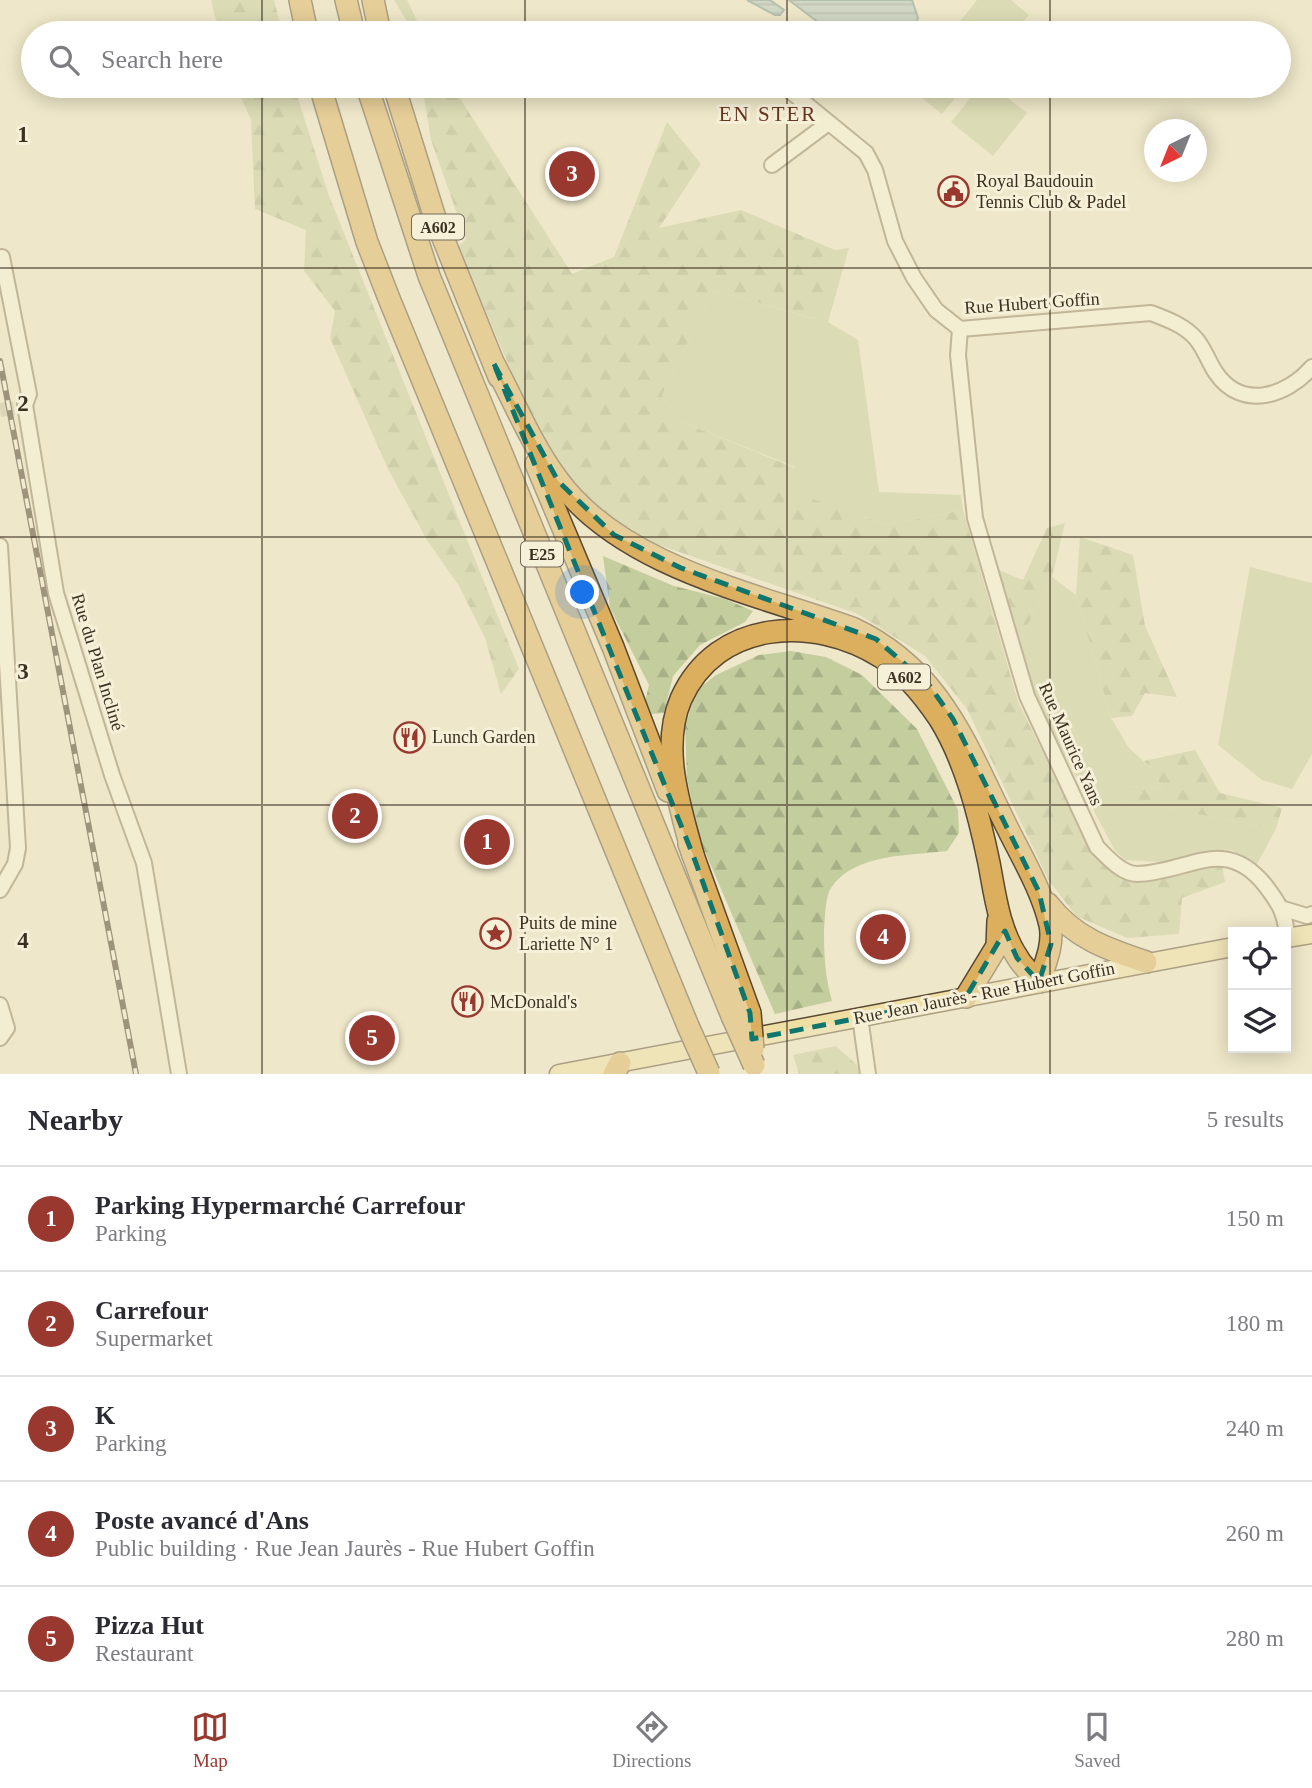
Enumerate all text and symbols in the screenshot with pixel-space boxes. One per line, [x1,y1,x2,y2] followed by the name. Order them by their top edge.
[21,21,1291,98] search box
[45,41,83,79] icon: search
[101,45,223,74] text: Search here
[719,102,817,126] district label: EN STER
[1144,119,1207,182] north arrow
[17,122,29,147] text: 1
[549,148,595,200] pin: 3
[976,171,1126,212] place label: Royal Baudouin Tennis Club & Padel
[936,174,970,208] public building icon: Royal Baudouin Tennis Club & Padel
[412,215,464,240] road number: A602
[964,288,1100,318] street label: Rue Hubert Goffin
[17,391,29,416] text: 2
[521,541,563,566] road number: E25
[565,575,599,609] your location
[68,591,128,733] street label: Rue du Plan Incliné
[17,659,29,684] text: 3
[878,664,930,690] road number: A602
[1035,679,1107,809] street label: Rue Maurice Yans
[392,720,426,754] restaurant icon: Lunch Garden
[432,727,535,747] place label: Lunch Garden
[332,790,378,842] pin: 2
[464,816,510,868] pin: 1
[860,911,906,963] pin: 4
[519,913,617,954] place label: Puits de mine Lariette N° 1
[479,916,513,950] place icon: Puits de mine Lariette N° 1
[1228,927,1291,1053] map controls
[1228,927,1291,990] button: locate
[17,928,29,953] text: 4
[852,958,1116,1028] street label: Rue Jean Jaurès - Rue Hubert Goffin
[450,985,484,1019] restaurant icon: McDonald's
[1228,990,1291,1053] button: layers
[490,992,577,1012] place label: McDonald's
[349,1012,395,1064] pin: 5
[28,1103,123,1136] text: Nearby
[1207,1107,1284,1132] text: 5 results
[95,1191,465,1220] text: Parking Hypermarché Carrefour
[45,1206,57,1231] text: 1
[1226,1206,1284,1231] text: 150 m
[95,1221,167,1246] text: Parking
[95,1296,209,1325] text: Carrefour
[45,1311,57,1336] text: 2
[1226,1311,1284,1336] text: 180 m
[95,1326,213,1351] text: Supermarket
[95,1401,115,1430] text: K
[45,1416,57,1441] text: 3
[1226,1416,1284,1441] text: 240 m
[95,1431,167,1456] text: Parking
[95,1506,309,1535] text: Poste avancé d'Ans
[45,1521,57,1546] text: 4
[1226,1521,1284,1546] text: 260 m
[95,1536,595,1561] text: Public building · Rue Jean Jaurès - Rue Hubert Goffin
[95,1611,204,1640] text: Pizza Hut
[45,1626,57,1651] text: 5
[1226,1626,1284,1651] text: 280 m
[95,1641,193,1666] text: Restaurant
[191,1708,229,1772] tab: Map
[612,1708,691,1772] tab: Directions
[1074,1708,1121,1772] tab: Saved

